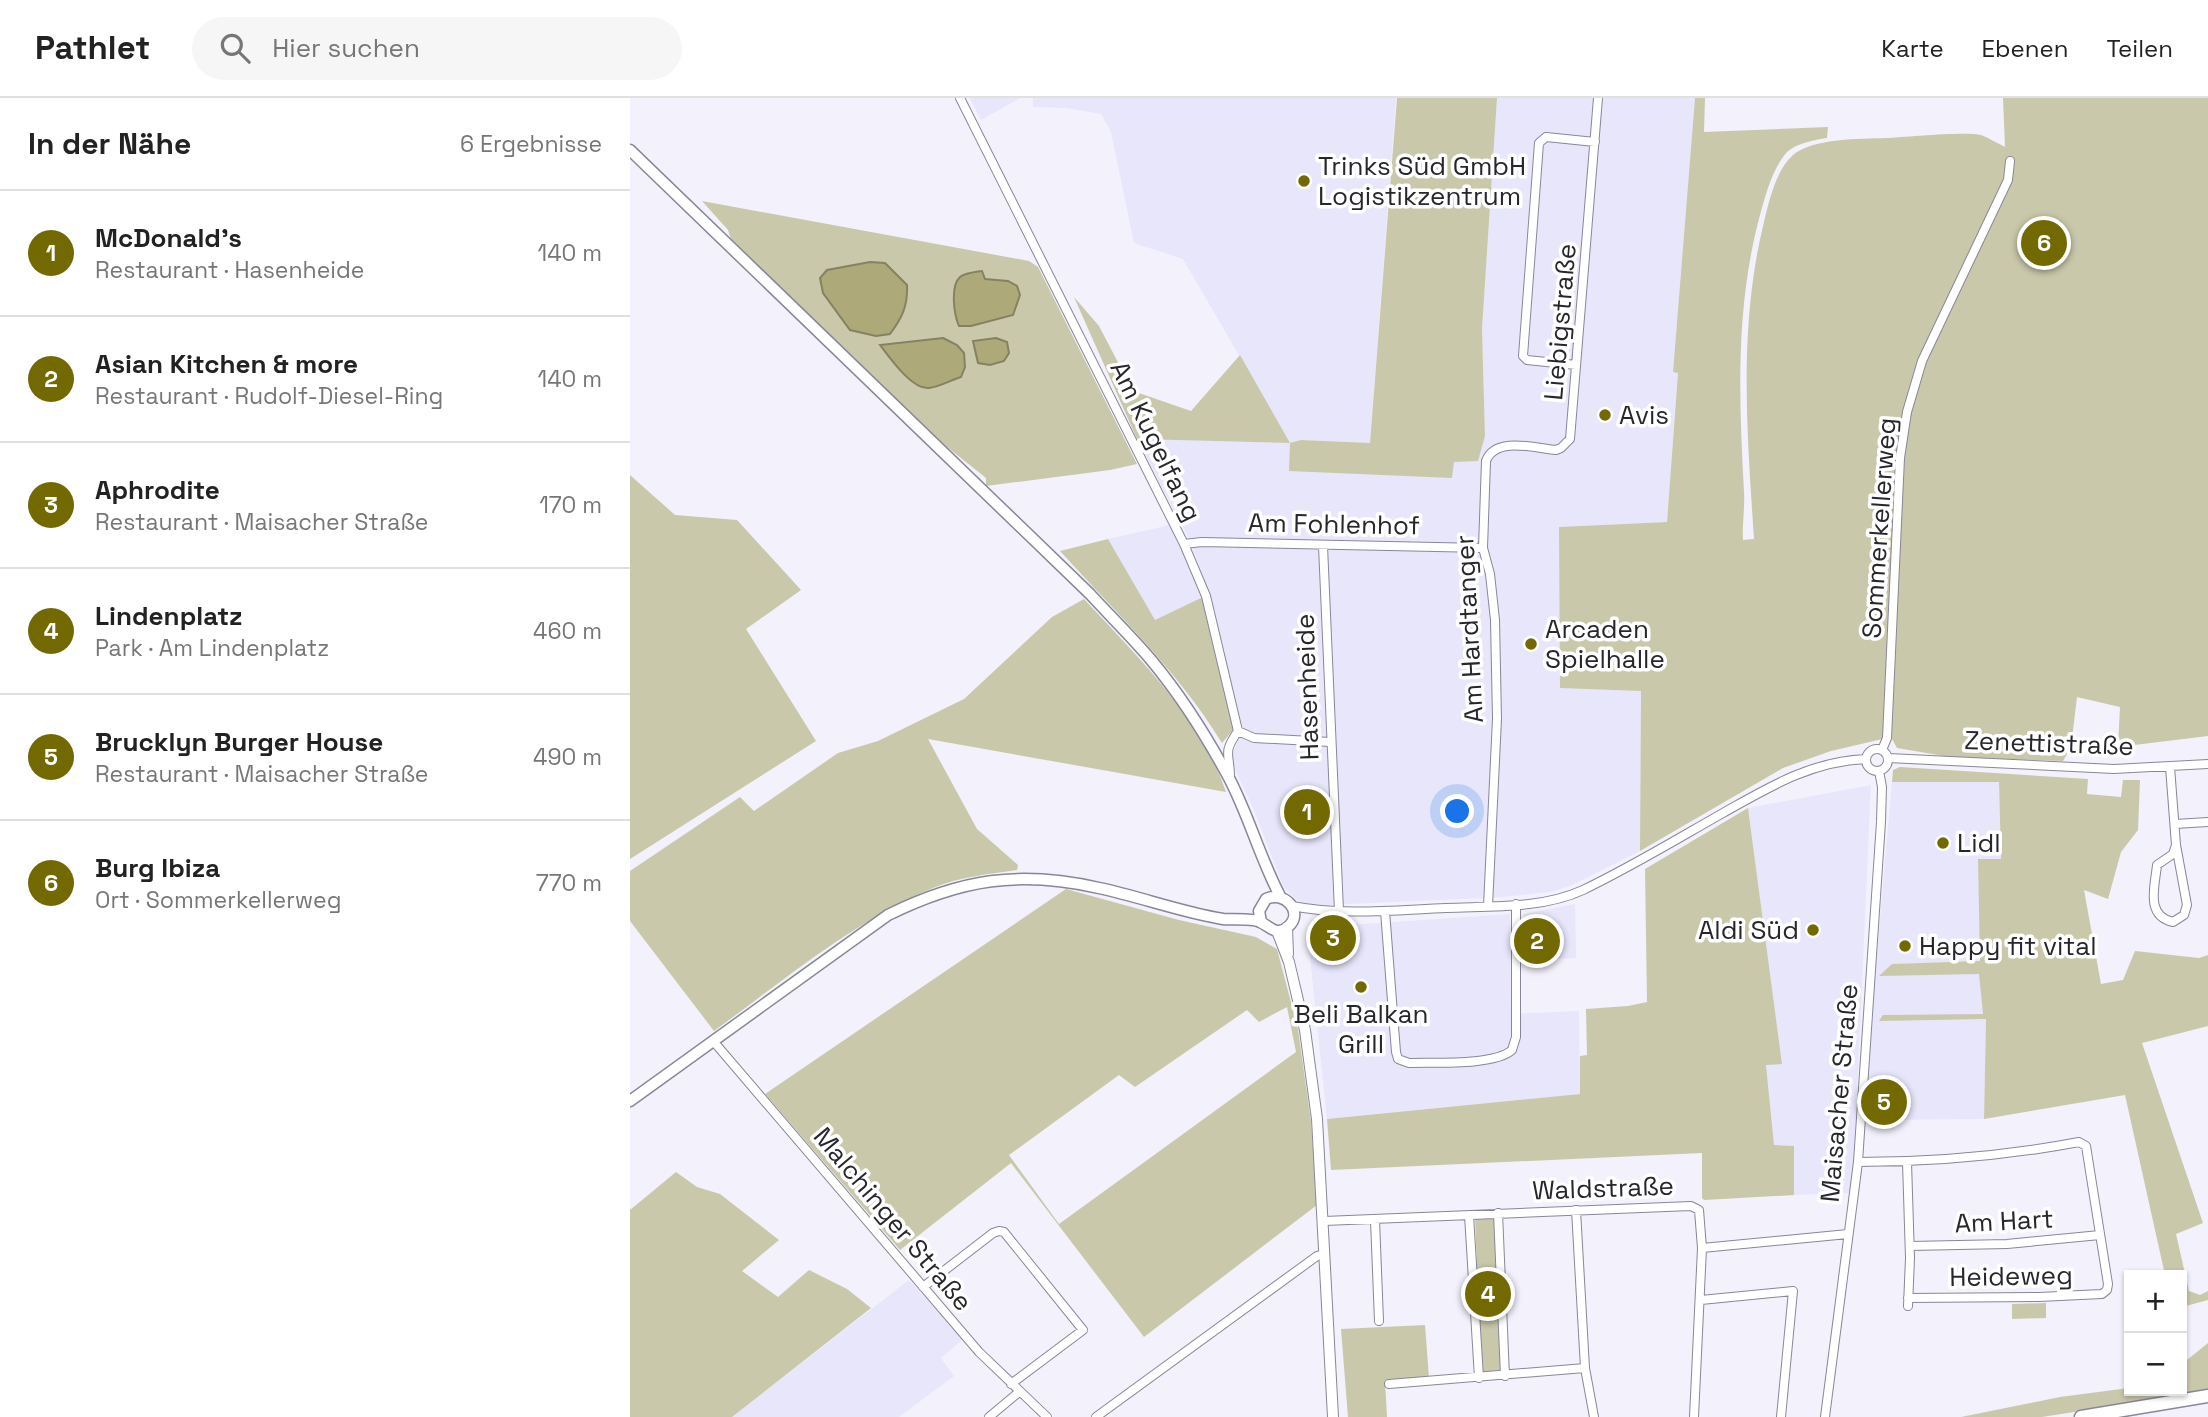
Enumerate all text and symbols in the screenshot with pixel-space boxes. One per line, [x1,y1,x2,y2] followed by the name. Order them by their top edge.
[192,17,682,80] search box
[35,27,150,69] text: Pathlet
[216,29,254,67] icon: search
[272,31,420,65] text: Hier suchen
[1881,33,1944,64] text: Karte
[1982,33,2068,64] text: Ebenen
[2106,33,2173,64] text: Teilen
[28,124,191,163] text: In der Nähe
[460,129,602,159] text: 6 Ergebnisse
[1318,149,1526,213] place label: Trinks Süd GmbH Logistikzentrum
[1296,173,1312,189] marker: Trinks Süd GmbH Logistikzentrum
[2021,217,2067,269] pin: 6
[95,221,242,255] text: McDonald's
[46,238,56,268] text: 1
[538,238,602,268] text: 140 m
[1536,242,1584,402] street label: Liebigstraße
[95,255,364,285] text: Restaurant · Hasenheide
[95,347,358,381] text: Asian Kitchen & more
[1103,355,1209,527] street label: Am Kugelfang
[44,364,58,394] text: 2
[538,364,602,394] text: 140 m
[95,381,443,411] text: Restaurant · Rudolf-Diesel-Ring
[1619,398,1669,432] place label: Avis
[1597,407,1613,423] marker: Avis
[1854,416,1904,640] street label: Sommerkellerweg
[95,473,220,507] text: Aphrodite
[44,490,58,520] text: 3
[539,490,602,520] text: 170 m
[1248,506,1420,542] street label: Am Fohlenhof
[95,507,428,537] text: Restaurant · Maisacher Straße
[1447,534,1491,724] street label: Am Hardtanger
[95,599,243,633] text: Lindenplatz
[1545,612,1665,676] place label: Arcaden Spielhalle
[1287,613,1327,761] street label: Hasenheide
[44,616,58,646] text: 4
[533,616,602,646] text: 460 m
[95,633,329,663] text: Park · Am Lindenplatz
[1523,636,1539,652] marker: Arcaden Spielhalle
[1964,723,2134,763] street label: Zenettistraße
[95,725,383,759] text: Brucklyn Burger House
[44,742,58,772] text: 5
[533,742,602,772] text: 490 m
[95,759,428,789] text: Restaurant · Maisacher Straße
[1284,786,1330,838] pin: 1
[1440,794,1474,828] your location
[1957,826,2001,860] place label: Lidl
[1935,835,1951,851] marker: Lidl
[95,851,220,885] text: Burg Ibiza
[44,868,58,898] text: 6
[536,868,602,898] text: 770 m
[95,885,341,915] text: Ort · Sommerkellerweg
[1310,912,1356,964] pin: 3
[1698,913,1799,947] place label: Aldi Süd
[1514,915,1560,967] pin: 2
[1805,922,1821,938] marker: Aldi Süd
[1919,929,2097,963] place label: Happy fit vital
[1897,938,1913,954] marker: Happy fit vital
[1353,979,1369,995] marker: Beli Balkan Grill
[1813,982,1865,1204] street label: Maisacher Straße
[1293,997,1429,1061] place label: Beli Balkan Grill
[1861,1076,1907,1128] pin: 5
[806,1120,980,1318] street label: Malchinger Straße
[1531,1169,1675,1207] street label: Waldstraße
[1954,1201,2054,1241] street label: Am Hart
[1949,1258,2073,1294] street label: Heideweg
[1465,1268,1511,1320] pin: 4
[2124,1270,2187,1396] map controls
[2124,1270,2187,1333] button: +
[2124,1333,2187,1396] button: −

